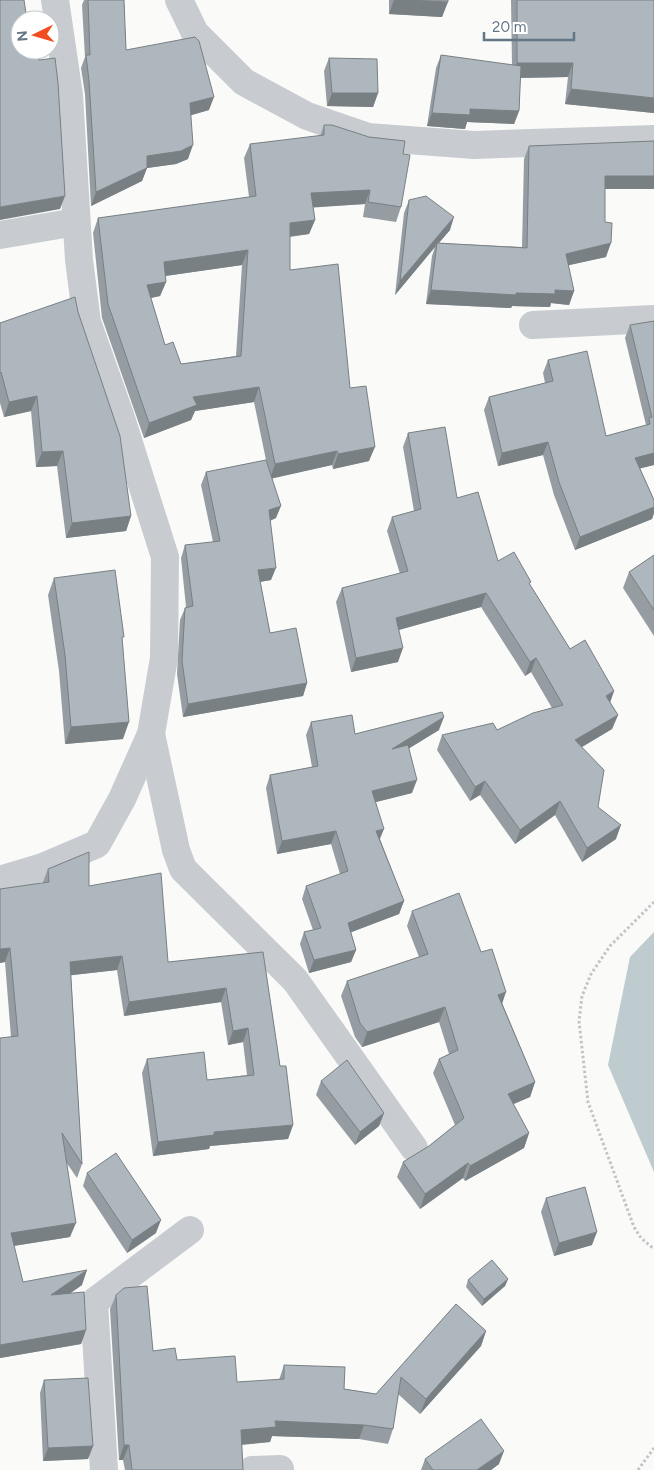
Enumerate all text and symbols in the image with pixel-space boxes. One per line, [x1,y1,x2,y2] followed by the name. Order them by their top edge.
[10,10,60,60] north arrow
[484,10,574,42] scale bar
[492,18,526,36] text: 20 m
[14,30,31,42] text: N

